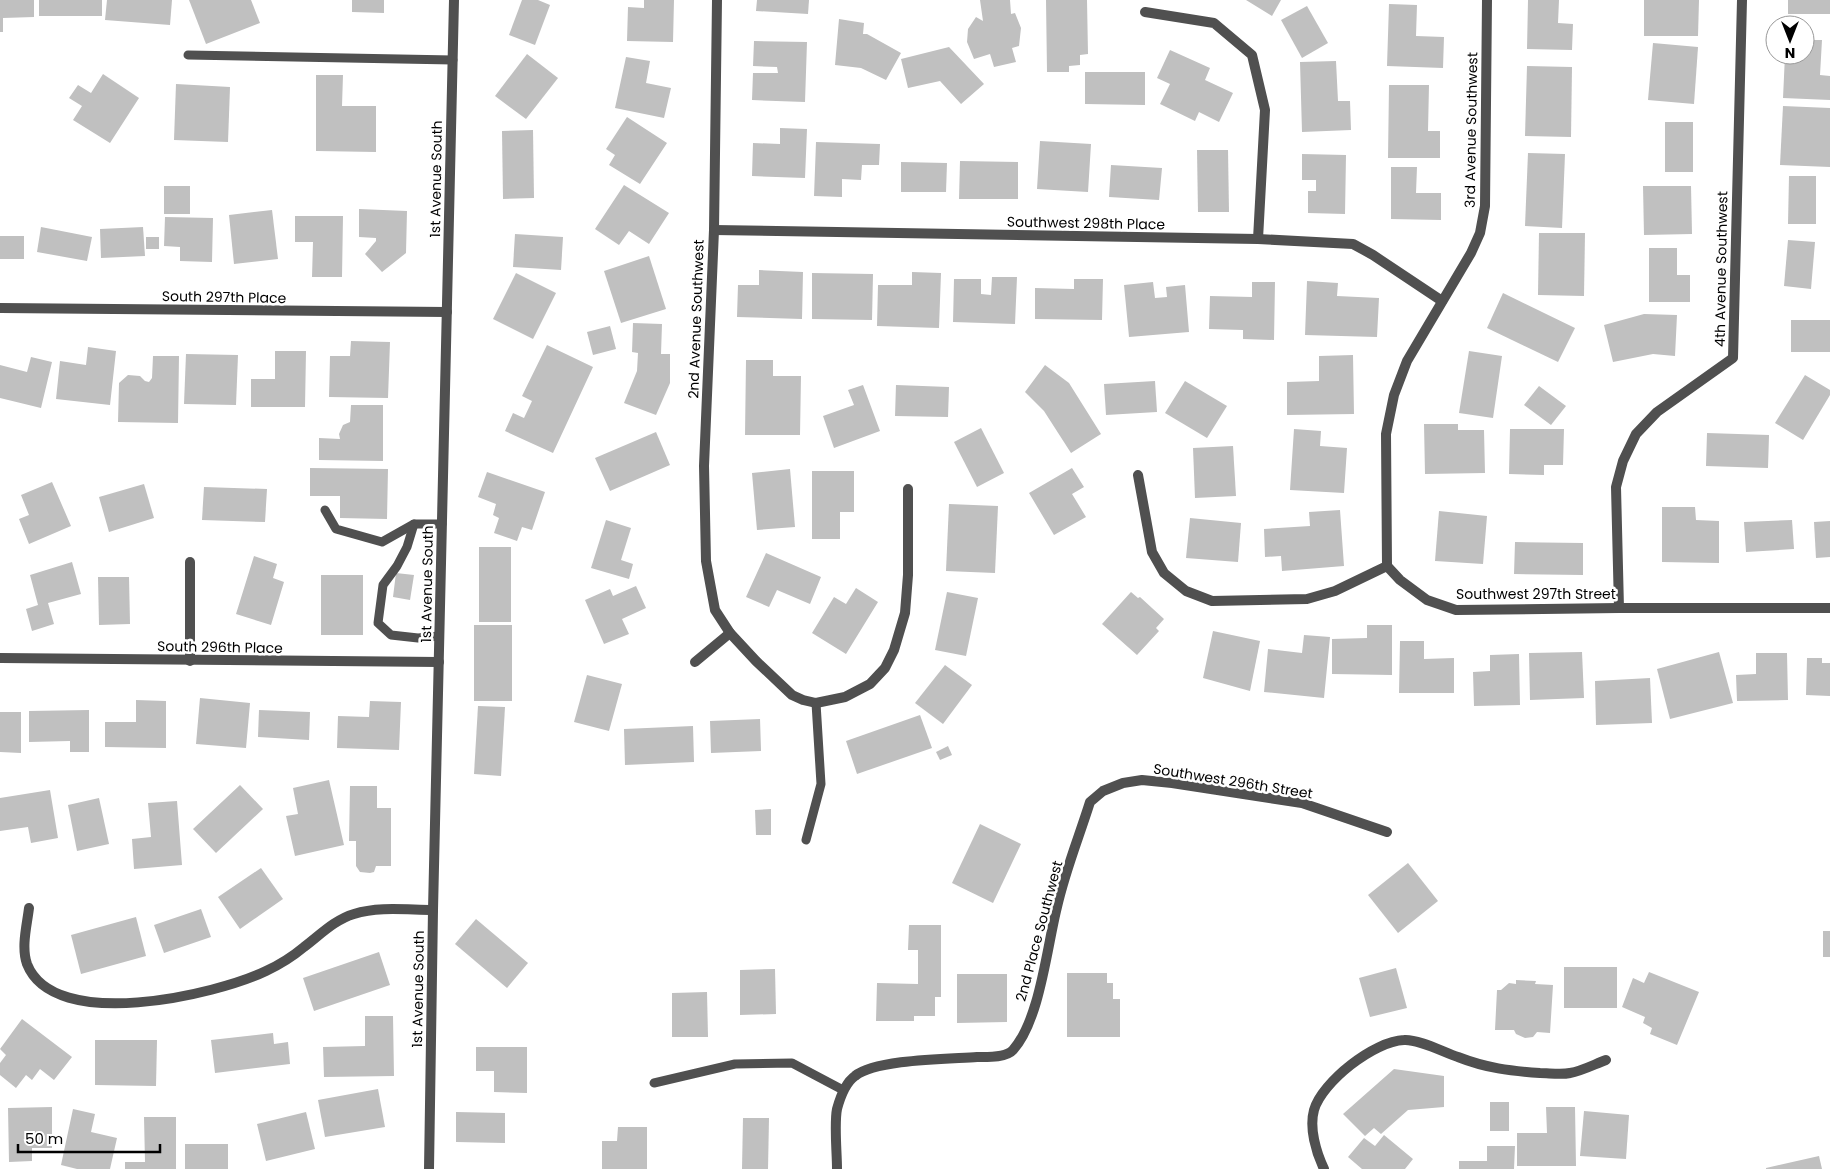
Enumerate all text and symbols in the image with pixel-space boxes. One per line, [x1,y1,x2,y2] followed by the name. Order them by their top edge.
[1765,15,1815,65] north arrow
[1785,43,1795,63] text: N
[1460,52,1482,208] street label: 3rd Avenue Southwest
[425,120,447,238] street label: 1st Avenue South
[1710,191,1732,347] street label: 4th Avenue Southwest
[1007,212,1166,234] street label: Southwest 298th Place
[683,239,709,399] street label: 2nd Avenue Southwest
[162,286,287,308] street label: South 297th Place
[416,525,438,643] street label: 1st Avenue South
[1456,584,1616,604] street label: Southwest 297th Street
[157,636,283,658] street label: South 296th Place
[1152,759,1314,803] street label: Southwest 296th Street
[1011,858,1067,1004] street label: 2nd Place Southwest
[407,930,429,1048] street label: 1st Avenue South
[18,1122,160,1154] scale bar
[25,1128,63,1149] text: 50 m

